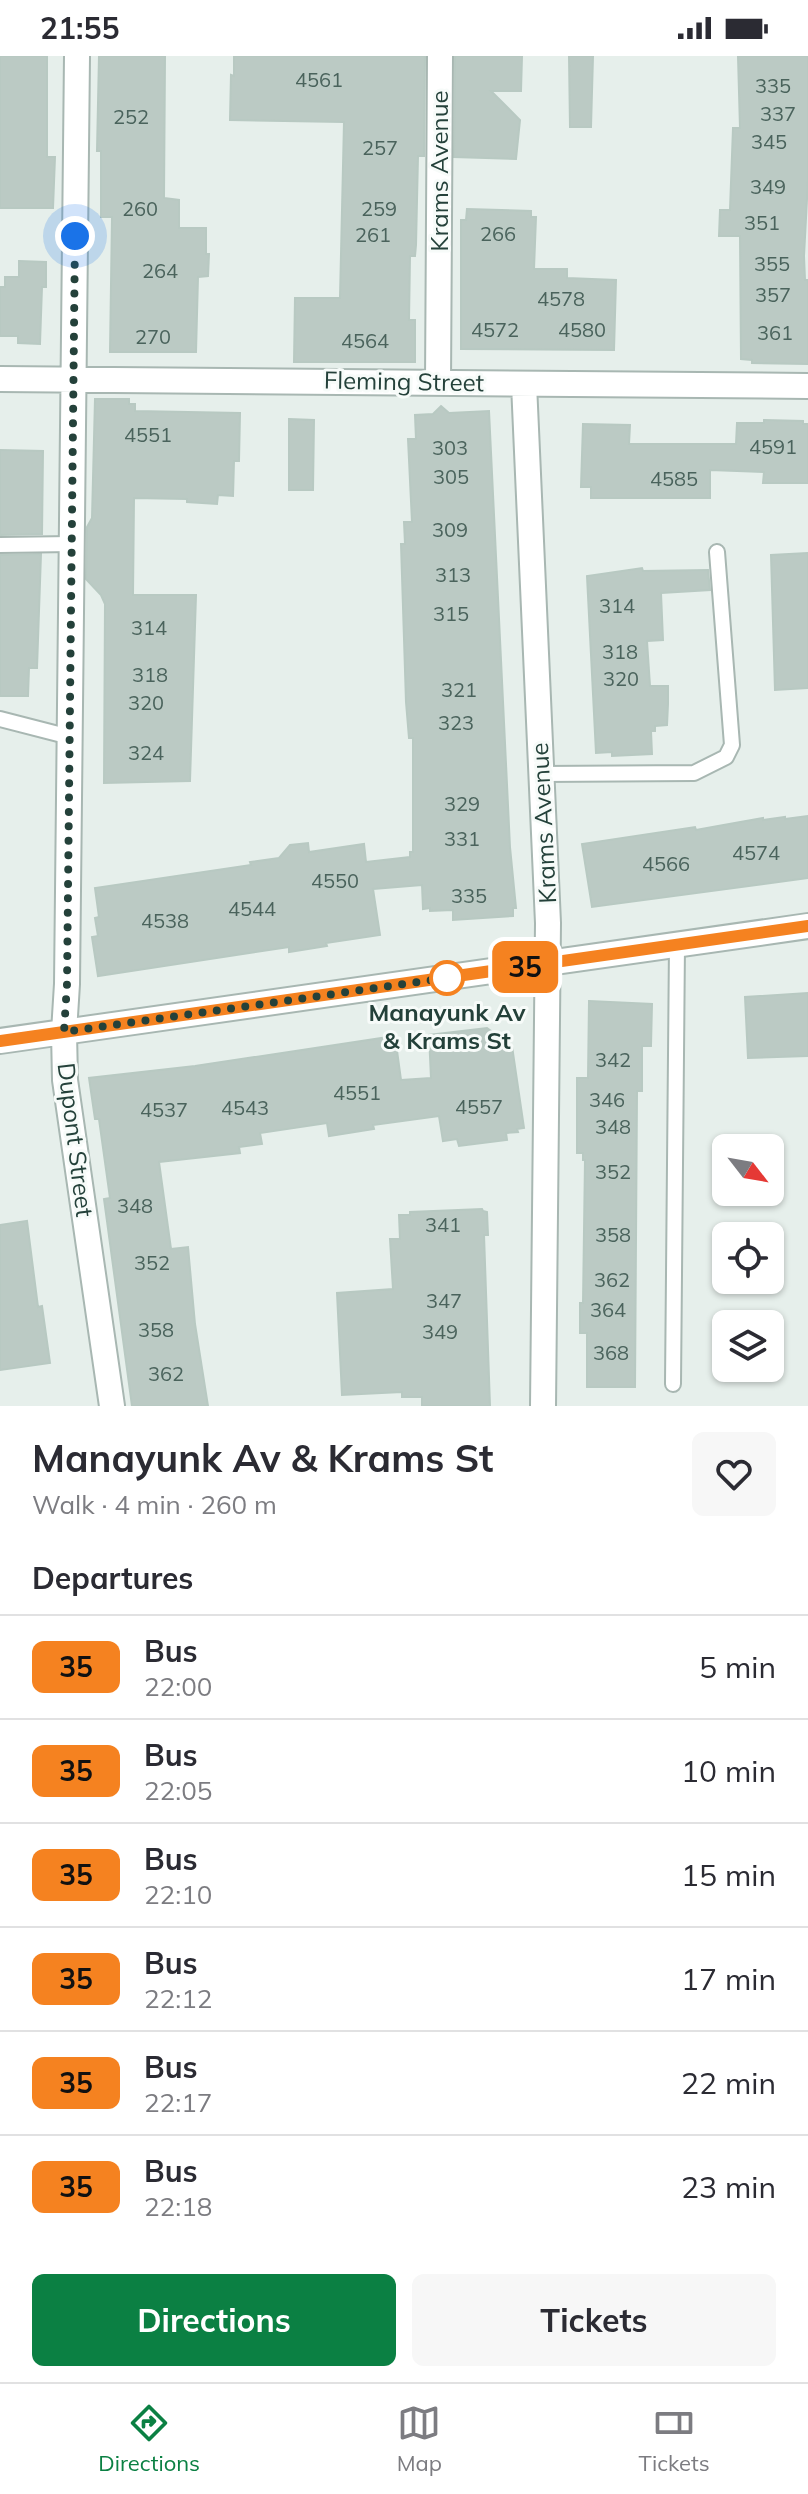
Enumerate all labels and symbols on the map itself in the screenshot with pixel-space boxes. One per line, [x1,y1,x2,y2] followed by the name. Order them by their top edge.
[295,67,343,92] house number: 4561
[755,73,791,98] house number: 335
[424,90,454,252] street label: Krams Avenue
[760,101,796,126] house number: 337
[113,104,149,129] house number: 252
[751,129,787,154] house number: 345
[362,135,398,160] house number: 257
[750,174,786,199] house number: 349
[122,196,158,221] house number: 260
[361,196,397,221] house number: 259
[744,210,780,235] house number: 351
[55,216,95,256] your location
[480,221,516,246] house number: 266
[355,222,391,247] house number: 261
[754,251,790,276] house number: 355
[142,258,178,283] house number: 264
[755,282,791,307] house number: 357
[537,286,585,311] house number: 4578
[471,317,519,342] house number: 4572
[558,317,606,342] house number: 4580
[757,320,793,345] house number: 361
[135,324,171,349] house number: 270
[341,328,389,353] house number: 4564
[324,365,484,397] street label: Fleming Street
[124,422,172,447] house number: 4551
[749,434,797,459] house number: 4591
[432,435,468,460] house number: 303
[433,464,469,489] house number: 305
[650,466,698,491] house number: 4585
[432,517,468,542] house number: 309
[435,562,471,587] house number: 313
[599,593,635,618] house number: 314
[433,601,469,626] house number: 315
[131,615,167,640] house number: 314
[602,639,638,664] house number: 318
[132,662,168,687] house number: 318
[603,666,639,691] house number: 320
[441,677,477,702] house number: 321
[128,690,164,715] house number: 320
[438,710,474,735] house number: 323
[128,740,164,765] house number: 324
[524,742,562,904] street label: Krams Avenue
[444,791,480,816] house number: 329
[444,826,480,851] house number: 331
[732,840,780,865] house number: 4574
[642,851,690,876] house number: 4566
[311,868,359,893] house number: 4550
[451,883,487,908] house number: 335
[228,896,276,921] house number: 4544
[141,908,189,933] house number: 4538
[489,941,561,993] line badge: 35
[430,961,464,995] marker: Manayunk Av & Krams St
[368,997,526,1055] place label: Manayunk Av & Krams St
[595,1047,631,1072] house number: 342
[52,1061,100,1219] street label: Dupont Street
[333,1080,381,1105] house number: 4551
[589,1087,625,1112] house number: 346
[455,1094,503,1119] house number: 4557
[221,1095,269,1120] house number: 4543
[140,1097,188,1122] house number: 4537
[595,1114,631,1139] house number: 348
[712,1134,784,1206] north arrow
[595,1159,631,1184] house number: 352
[117,1193,153,1218] house number: 348
[425,1212,461,1237] house number: 341
[595,1222,631,1247] house number: 358
[134,1250,170,1275] house number: 352
[594,1267,630,1292] house number: 362
[426,1288,462,1313] house number: 347
[590,1297,626,1322] house number: 364
[138,1317,174,1342] house number: 358
[422,1319,458,1344] house number: 349
[593,1340,629,1365] house number: 368
[148,1361,184,1386] house number: 362

